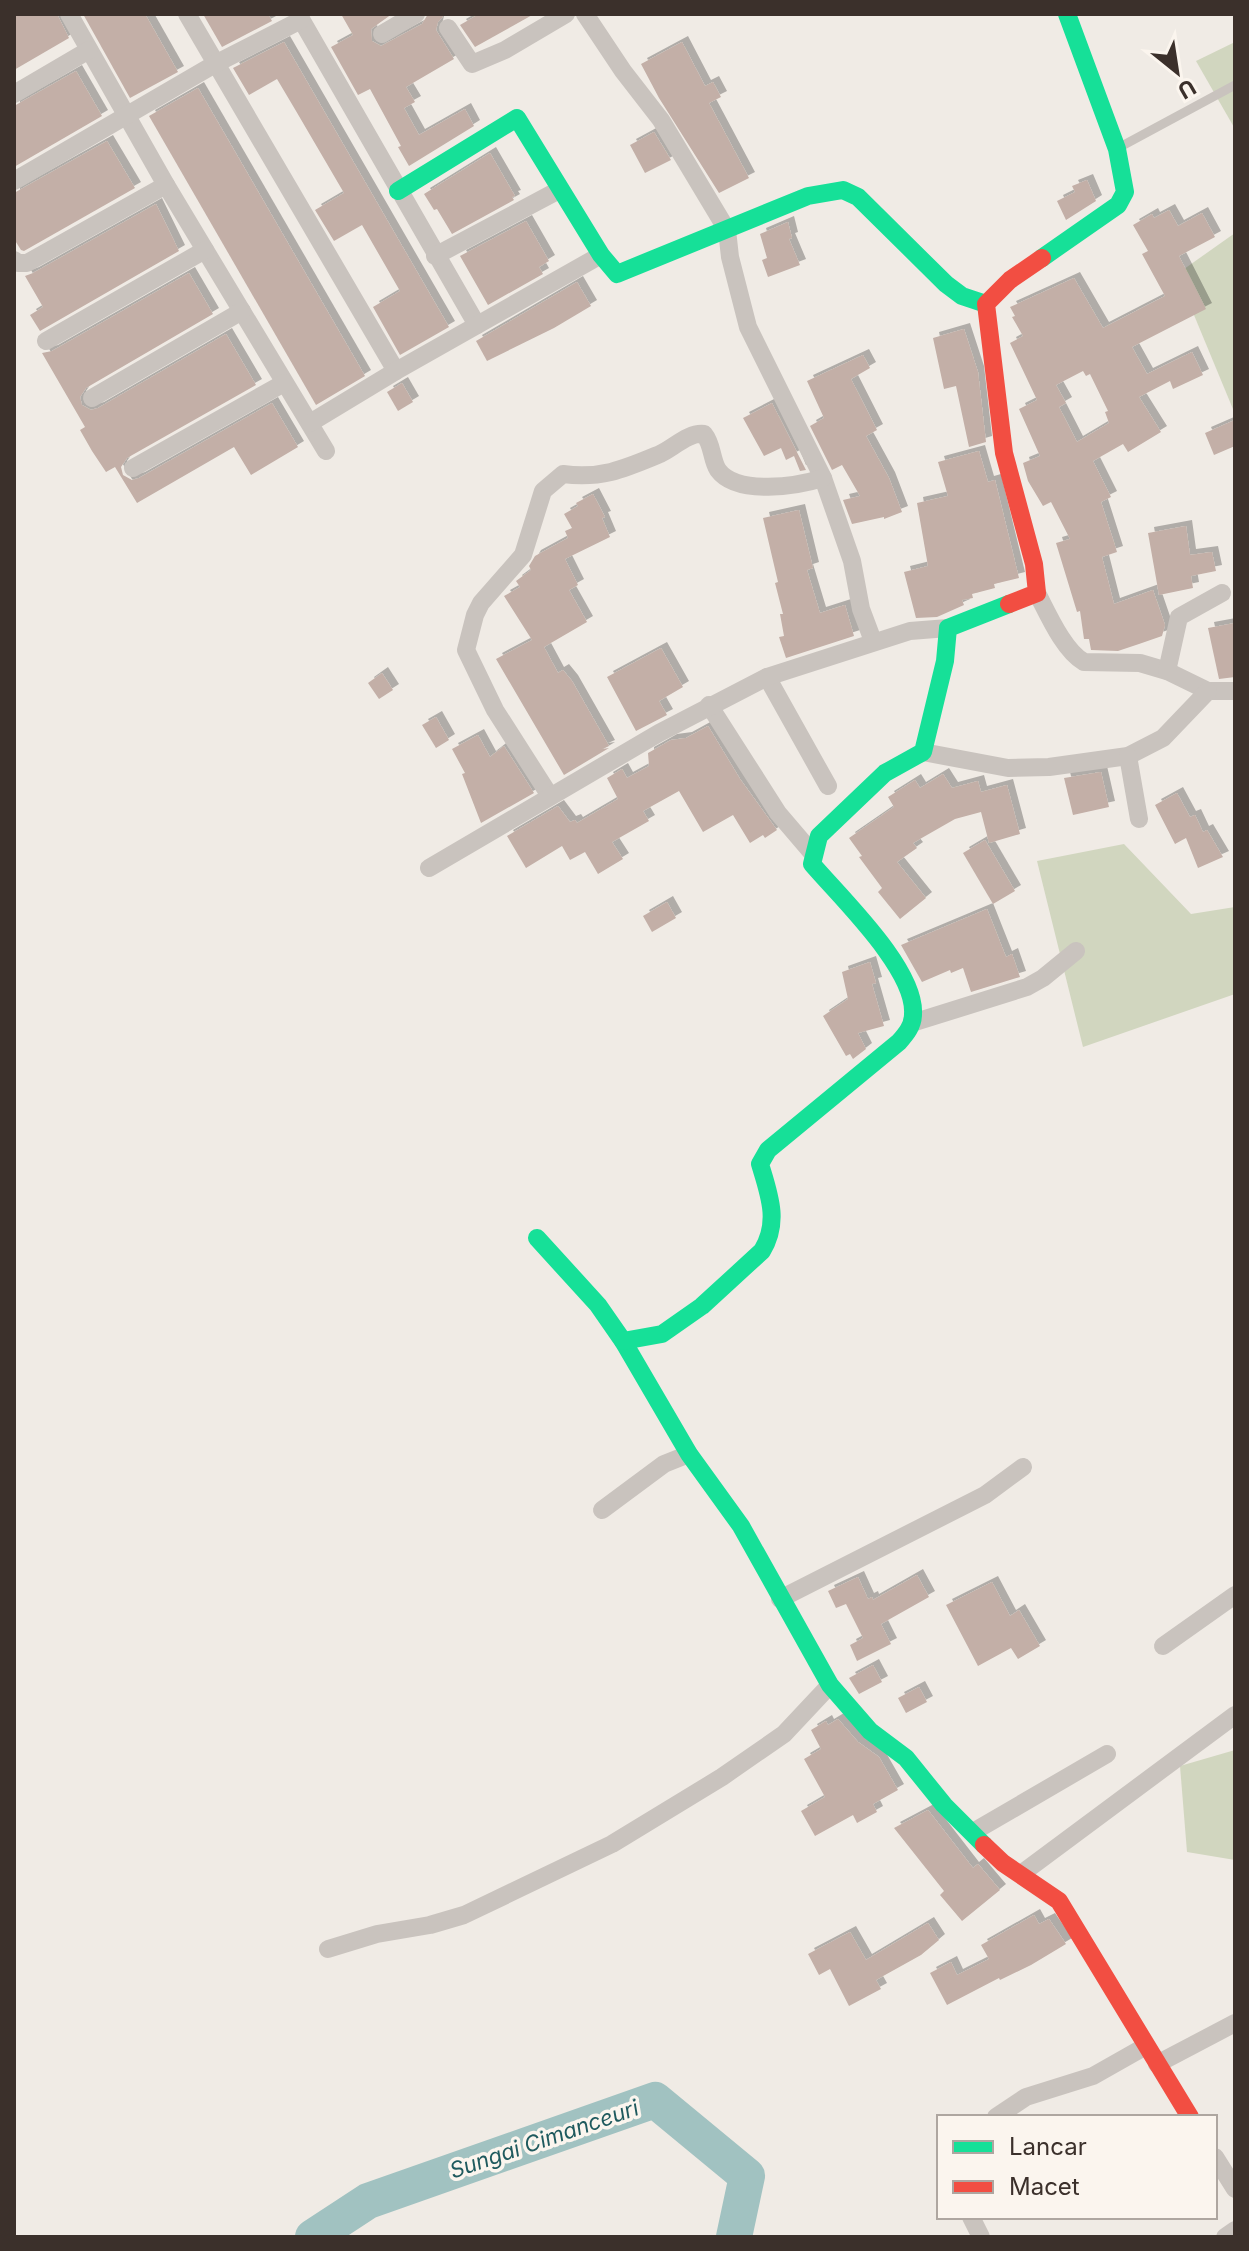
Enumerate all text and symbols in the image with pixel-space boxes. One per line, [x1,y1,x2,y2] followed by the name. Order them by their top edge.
[1137,32,1217,112] north arrow
[1174,74,1200,105] text: U
[446,2094,642,2184] water label: Sungai Cimanceuri
[937,2115,1217,2219] legend
[1009,2132,1087,2161] text: Lancar
[1009,2172,1080,2201] text: Macet

